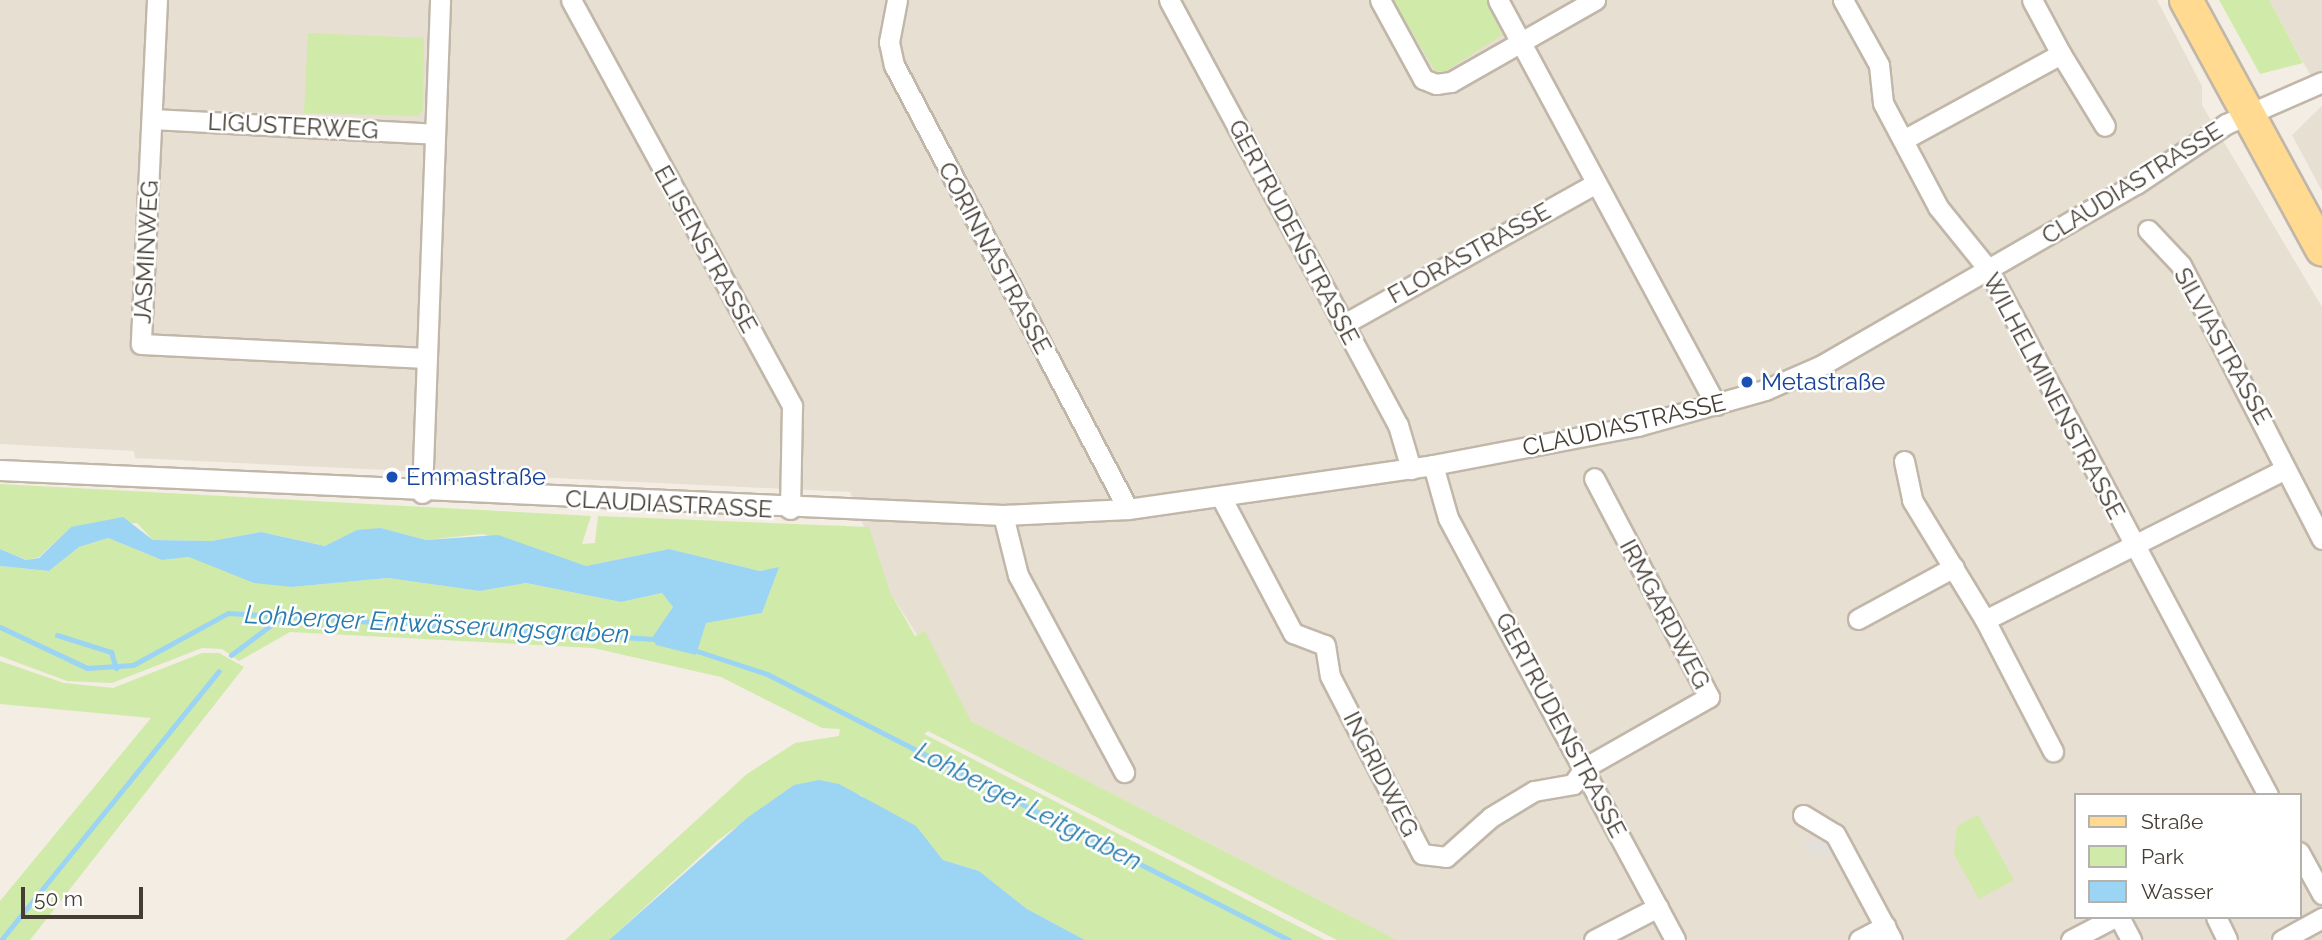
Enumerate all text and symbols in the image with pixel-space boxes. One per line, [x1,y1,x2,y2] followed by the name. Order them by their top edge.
[207,107,379,145] street label: LIGUSTERWEG
[1222,115,1366,349] street label: GERTRUDENSTRASSE
[2036,116,2228,250] street label: CLAUDIASTRASSE
[932,157,1058,359] street label: CORINNASTRASSE
[648,160,764,338] street label: ELISENSTRASSE
[128,179,164,325] street label: JASMINWEG
[1383,196,1555,310] street label: FLORASTRASSE
[2168,263,2278,429] street label: SILVIASTRASSE
[1977,268,2131,524] street label: WILHELMINENSTRASSE
[1761,368,1885,396] place label: Metastraße
[1739,374,1755,390] marker: Metastraße
[1520,388,1728,462] street label: CLAUDIASTRASSE
[406,463,546,491] place label: Emmastraße
[384,469,400,485] marker: Emmastraße
[565,484,773,524] street label: CLAUDIASTRASSE
[1614,534,1716,694] street label: IRMGARDWEG
[243,599,631,651] water label: Lohberger Entwässerungsgraben
[1489,608,1633,842] street label: GERTRUDENSTRASSE
[1337,707,1425,841] street label: INGRIDWEG
[909,736,1147,878] water label: Lohberger Leitgraben
[2074,793,2301,919] legend
[2141,809,2203,834] text: Straße
[2141,844,2184,869] text: Park
[24,874,147,918] scale bar
[2141,879,2213,904] text: Wasser
[34,886,83,911] text: 50 m

